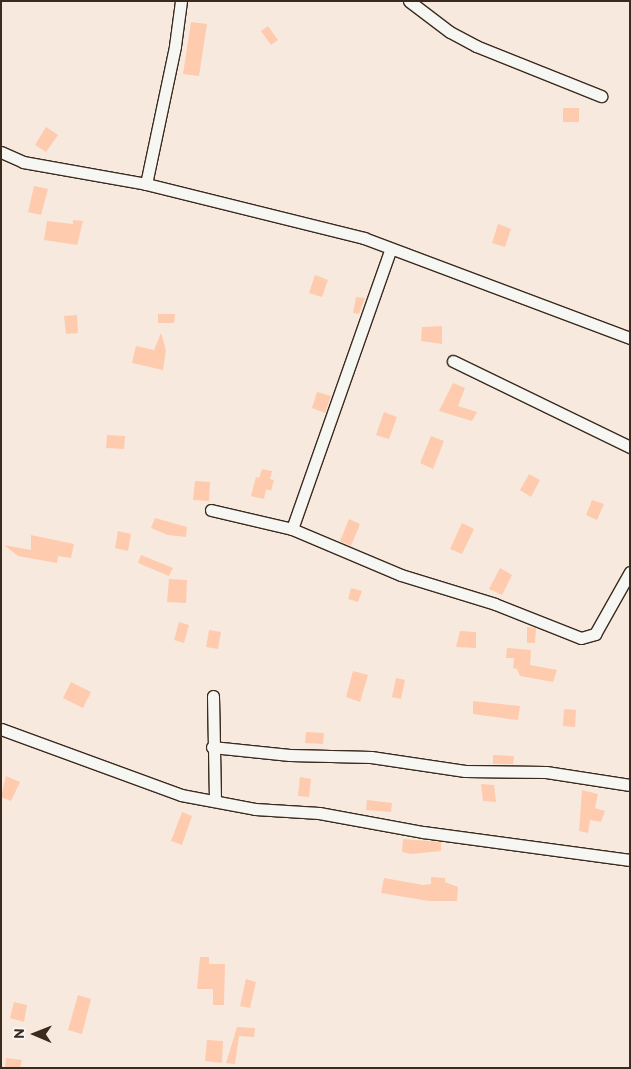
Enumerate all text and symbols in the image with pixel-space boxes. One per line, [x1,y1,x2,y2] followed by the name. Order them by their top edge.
[10,1009,60,1059] north arrow
[11,1028,28,1039] text: N

